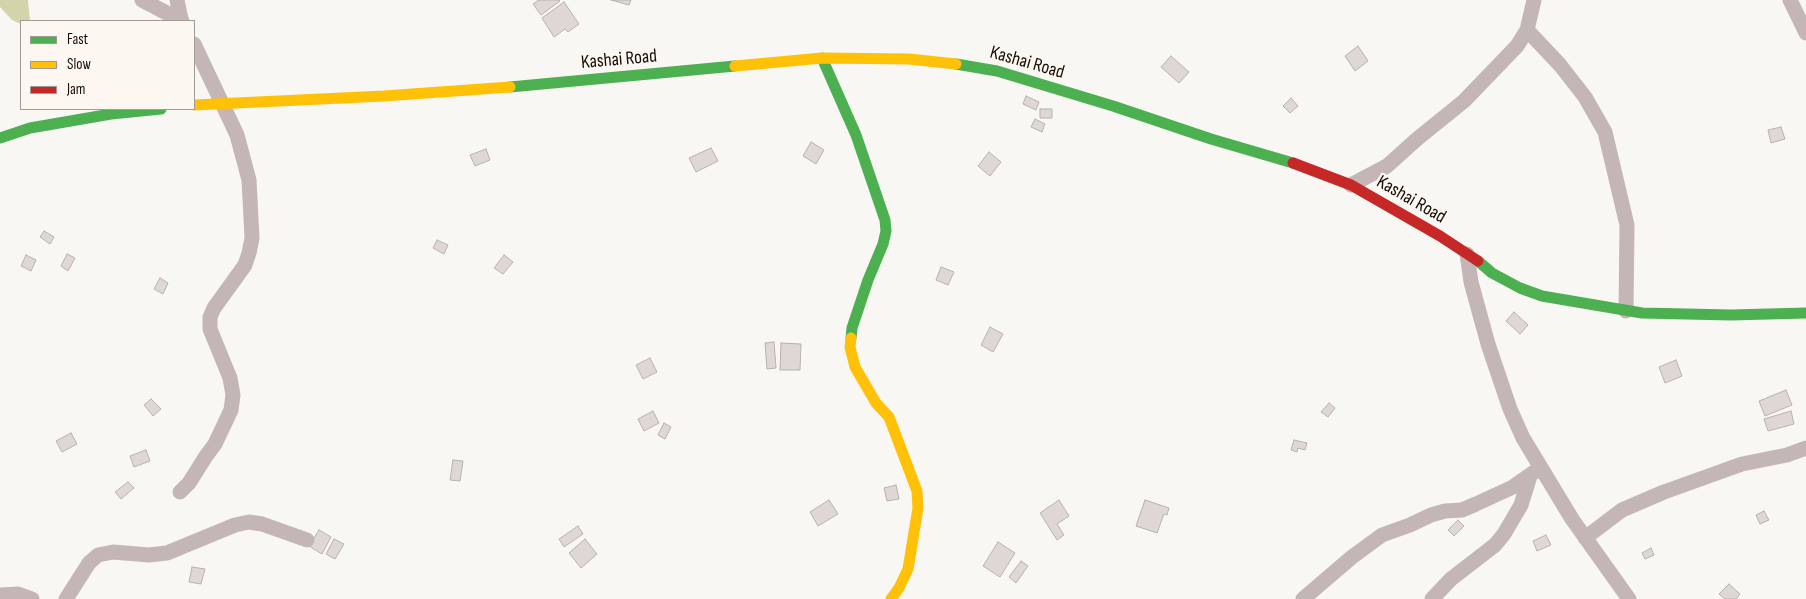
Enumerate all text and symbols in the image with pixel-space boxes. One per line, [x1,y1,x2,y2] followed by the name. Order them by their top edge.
[20,20,195,110] legend
[67,30,88,49] text: Fast
[987,42,1067,84] street label: Kashai Road
[580,45,658,75] street label: Kashai Road
[67,55,91,74] text: Slow
[67,80,85,99] text: Jam
[1372,171,1450,229] street label: Kashai Road

